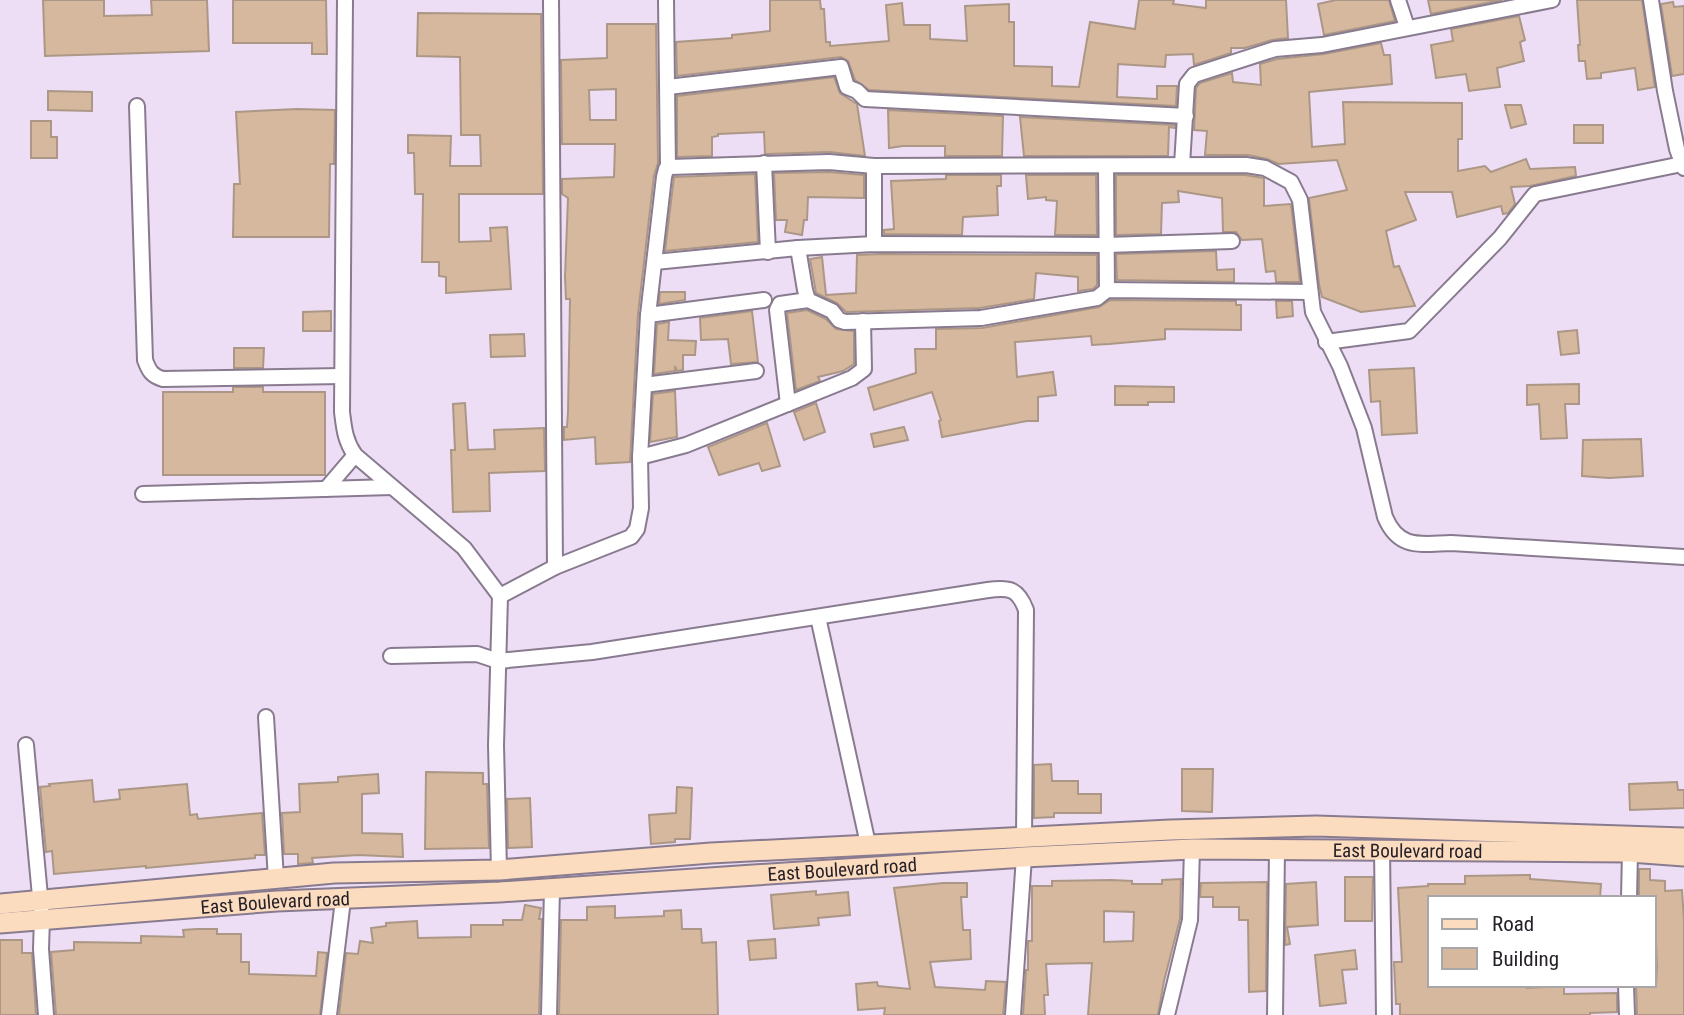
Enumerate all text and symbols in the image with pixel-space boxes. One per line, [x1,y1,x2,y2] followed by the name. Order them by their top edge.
[1333,838,1483,862] street label: East Boulevard road
[767,853,918,886] street label: East Boulevard road
[200,887,350,919] street label: East Boulevard road
[1428,896,1656,987] legend
[1492,912,1534,936] text: Road
[1492,947,1559,971] text: Building

